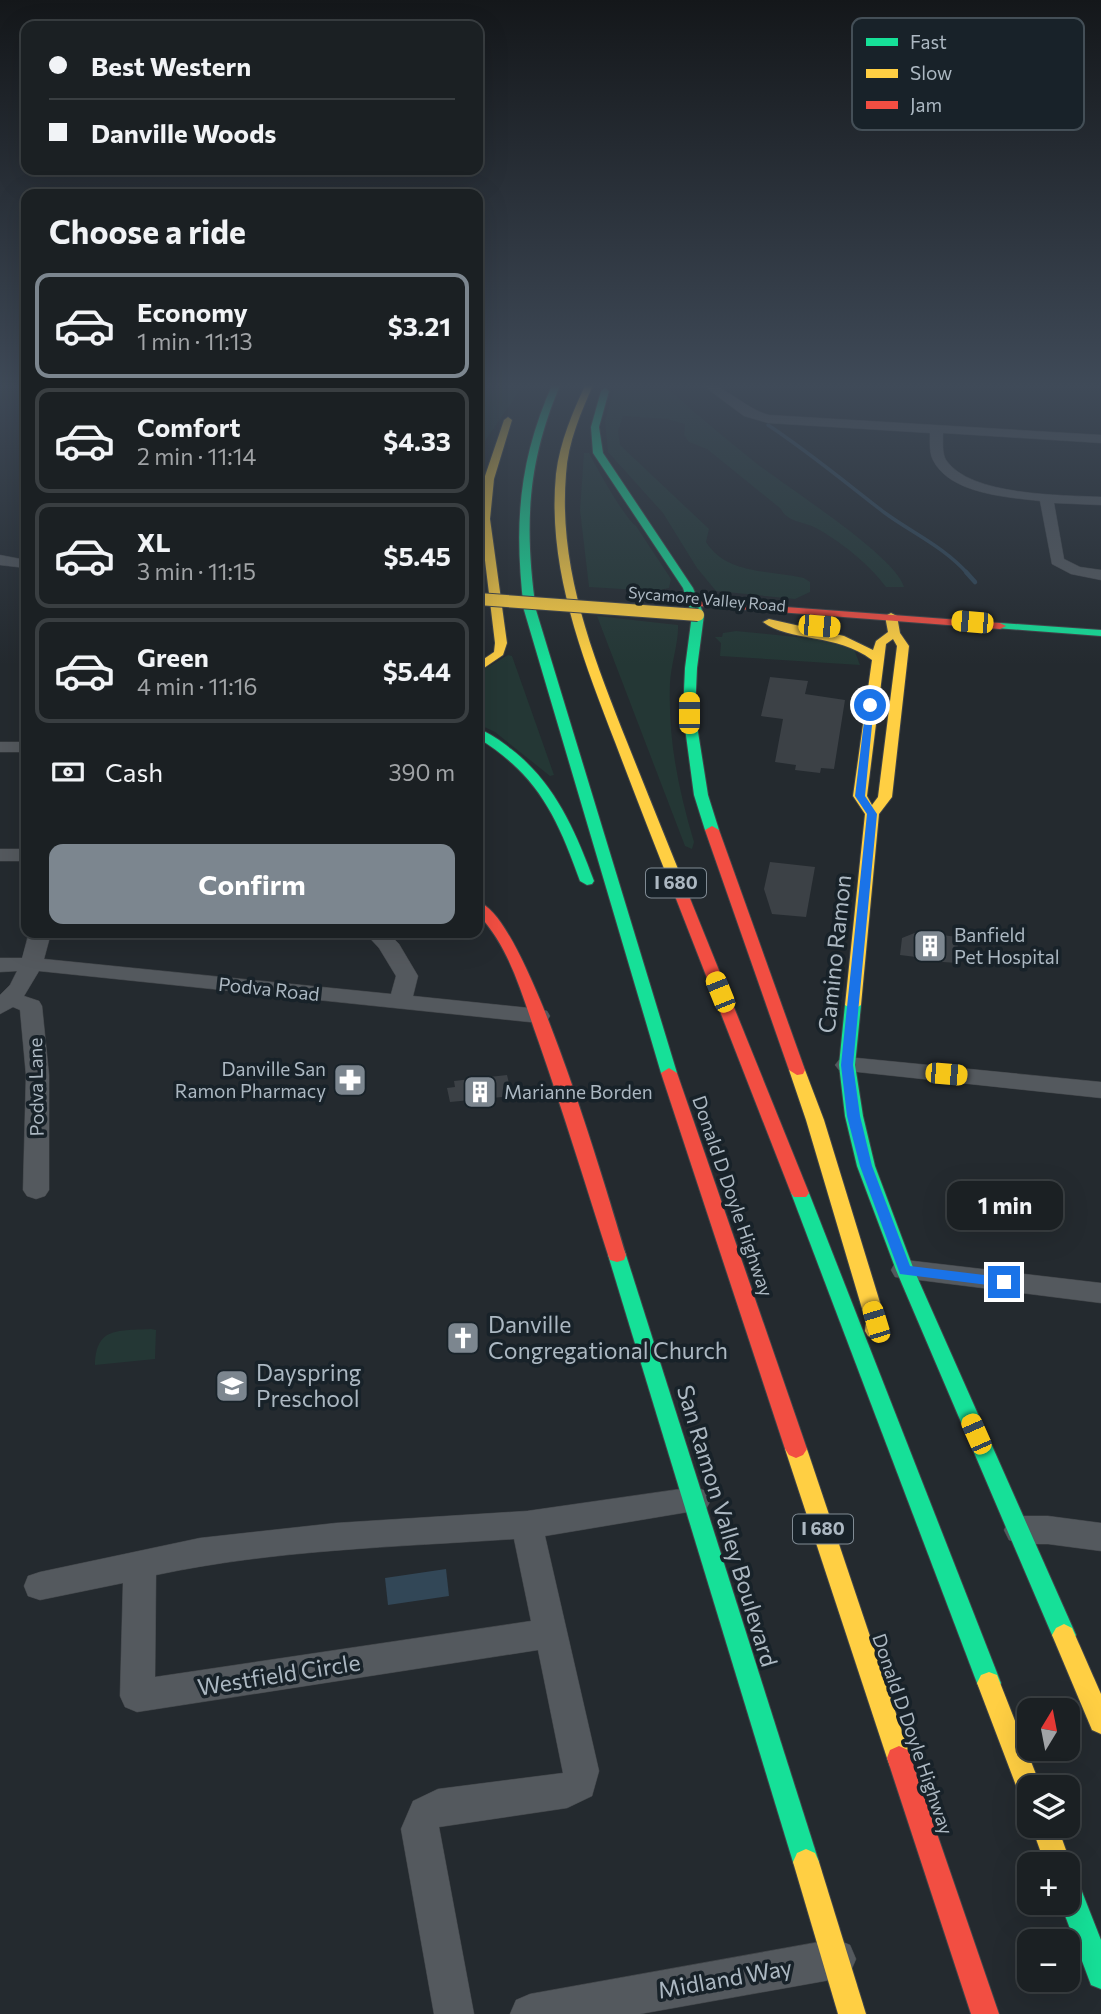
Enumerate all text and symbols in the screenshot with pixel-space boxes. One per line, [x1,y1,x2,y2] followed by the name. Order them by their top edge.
[852,18,1084,130] legend
[910,30,947,53] text: Fast
[91,50,251,81] text: Best Western
[910,61,952,84] text: Slow
[910,93,942,116] text: Jam
[91,117,276,148] text: Danville Woods
[49,211,246,251] text: Choose a ride
[53,294,116,357] icon: car
[137,296,248,327] text: Economy
[388,310,451,341] text: $3.21
[137,327,253,355] text: 1 min · 11:13
[53,409,116,472] icon: car
[137,411,240,442] text: Comfort
[383,425,451,456] text: $4.33
[137,442,256,470] text: 2 min · 11:14
[53,524,116,587] icon: car
[137,526,171,557] text: XL
[383,540,451,571] text: $5.45
[137,557,256,585] text: 3 min · 11:15
[628,582,787,615] street label: Sycamore Valley Road
[951,610,994,634] car
[798,614,841,638] car
[53,639,116,702] icon: car
[137,641,209,672] text: Green
[383,655,451,686] text: $5.44
[137,672,257,700] text: 4 min · 11:16
[854,689,886,721] route start
[679,692,700,734] car
[49,753,87,791] icon: cash
[105,756,163,787] text: Cash
[388,758,455,786] text: 390 m
[49,844,455,924] button: Confirm
[646,868,706,898] road number: I 680
[812,873,856,1035] street label: Camino Ramon
[954,923,1060,968] place label: Banfield Pet Hospital
[911,927,949,965] building icon: Banfield Pet Hospital
[703,969,738,1015] car
[217,972,321,1005] street label: Podva Road
[23,1037,48,1137] street label: Podva Lane
[175,1057,326,1102] place label: Danville San Ramon Pharmacy
[331,1061,369,1099] pharmacy icon: Danville San Ramon Pharmacy
[925,1062,968,1086] car
[461,1073,499,1111] building icon: Marianne Borden
[504,1080,653,1103] place label: Marianne Borden
[688,1092,779,1300] street label: Donald D Doyle Highway
[946,1180,1062,1230] callout: 1 min
[978,1191,1032,1219] text: 1 min
[988,1266,1020,1298] route end
[860,1299,893,1345] car
[488,1310,728,1364] place label: Danville Congregational Church
[444,1319,482,1357] church icon: Danville Congregational Church
[256,1358,361,1412] place label: Dayspring Preschool
[213,1367,251,1405] school or university icon: Dayspring Preschool
[672,1381,784,1670] street label: San Ramon Valley Boulevard
[958,1411,995,1457] car
[793,1514,853,1544] road number: I 680
[868,1630,959,1838] street label: Donald D Doyle Highway
[196,1647,362,1701] street label: Westfield Circle
[1017,1698,1080,1760] north arrow
[1017,1698,1080,1992] map controls
[1017,1775,1080,1838] button: layers
[1017,1852,1080,1915] button: +
[1017,1929,1080,1992] button: −
[655,1952,794,2004] street label: Midland Way

